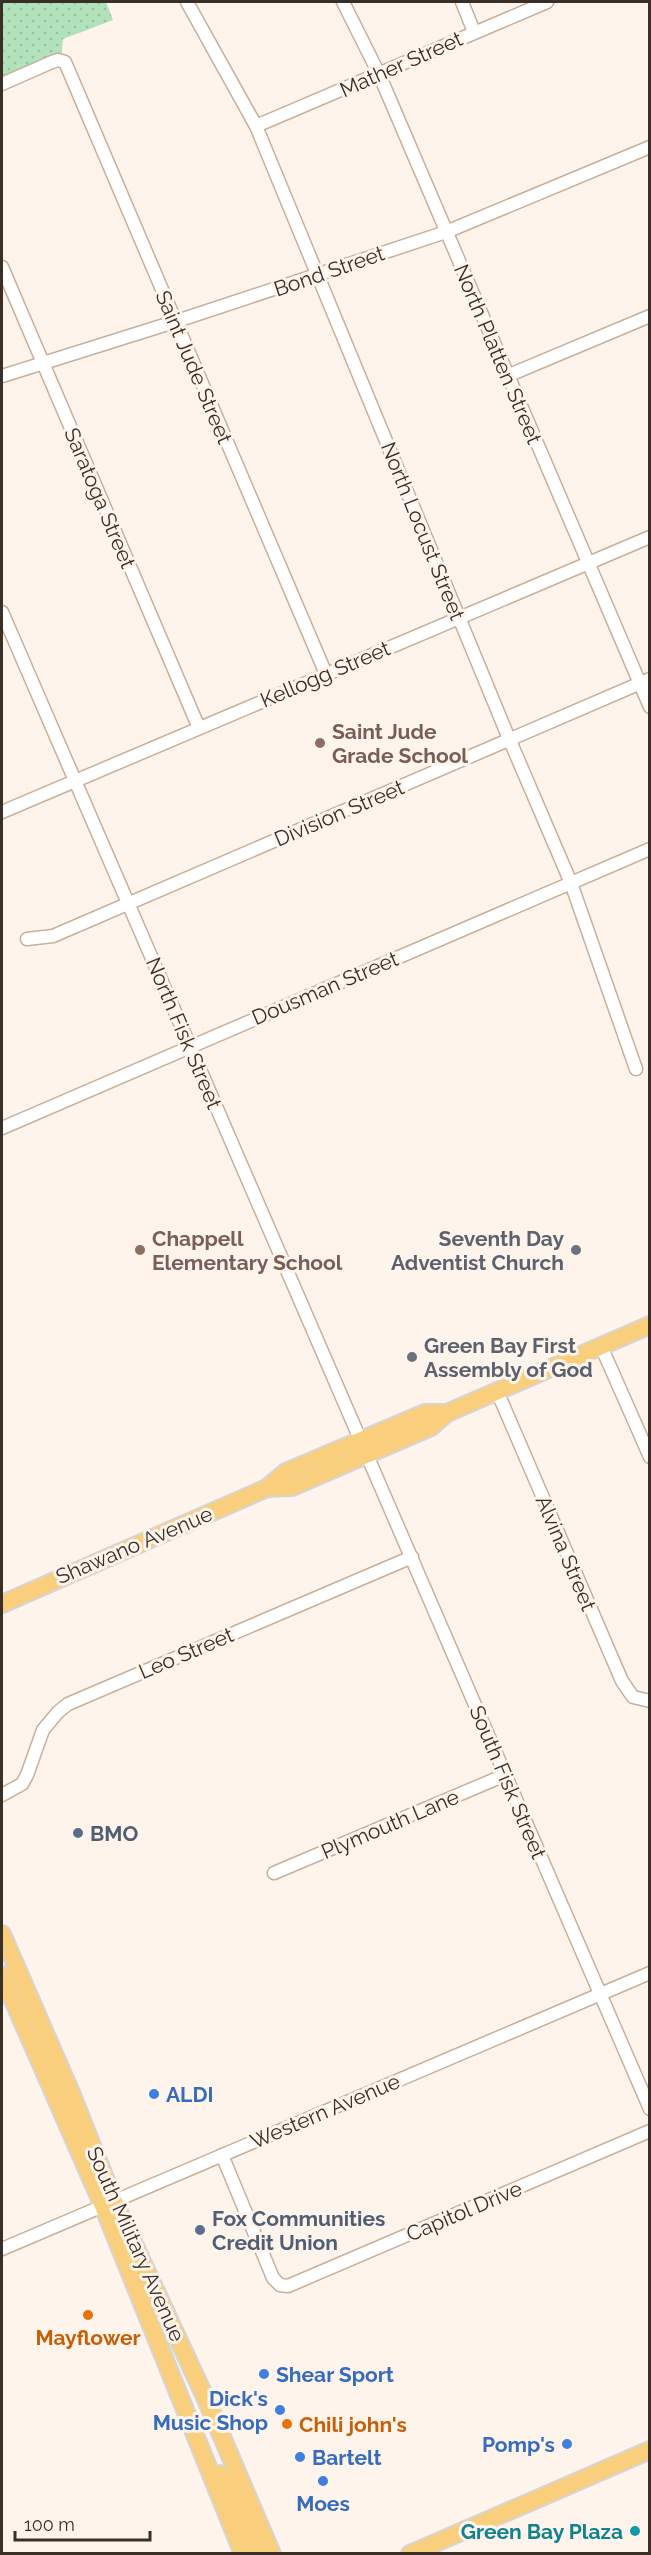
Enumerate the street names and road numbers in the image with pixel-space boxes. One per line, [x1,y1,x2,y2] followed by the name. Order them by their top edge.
[336,26,466,102] street label: Mather Street
[270,240,388,302] street label: Bond Street
[449,260,547,448] street label: North Platten Street
[150,287,238,447] street label: Saint Jude Street
[59,424,141,572] street label: Saratoga Street
[376,438,470,624] street label: North Locust Street
[256,635,394,713] street label: Kellogg Street
[270,774,408,852] street label: Division Street
[248,946,402,1030] street label: Dousman Street
[141,953,227,1113] street label: North Fisk Street
[531,1492,601,1614] street label: Alvina Street
[52,1501,216,1589] street label: Shawano Avenue
[135,1622,237,1684] street label: Leo Street
[464,1702,552,1862] street label: South Fisk Street
[317,1784,463,1864] street label: Plymouth Lane
[246,2068,404,2154] street label: Western Avenue
[82,2143,190,2345] street label: South Military Avenue
[402,2175,526,2247] street label: Capitol Drive

